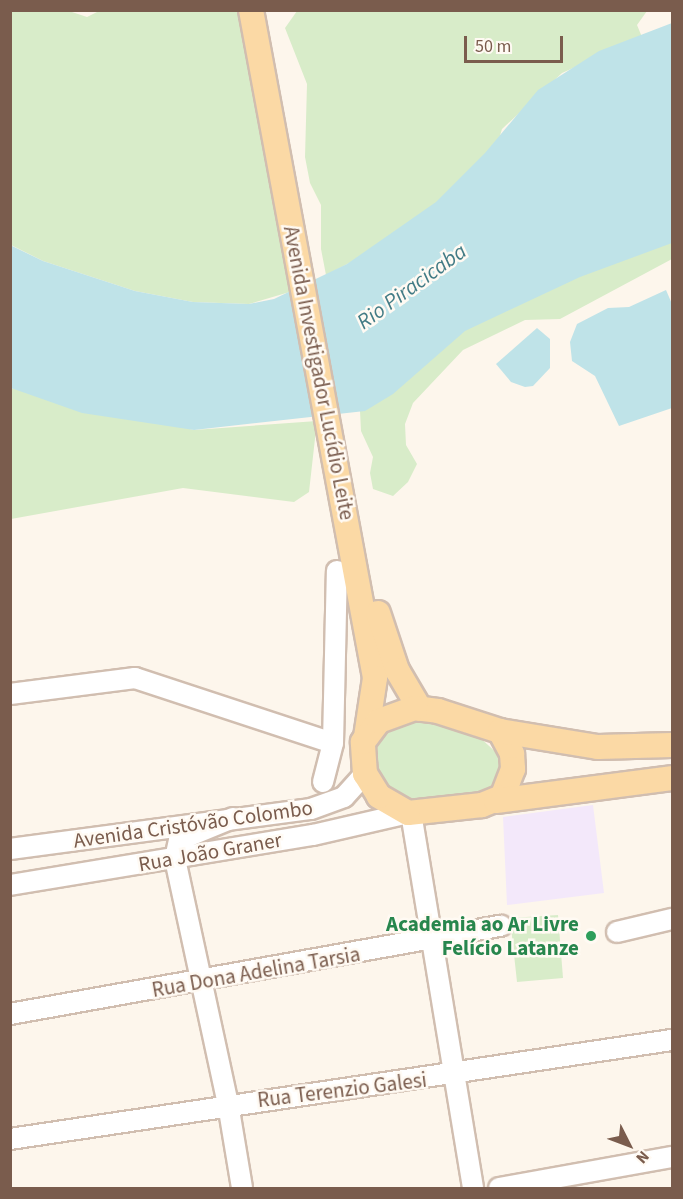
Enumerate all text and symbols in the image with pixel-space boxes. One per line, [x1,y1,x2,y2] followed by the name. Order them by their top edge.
[467,24,566,62] scale bar
[475,34,511,59] text: 50 m
[278,224,360,522] street label: Avenida Investigador Lucídio Leite
[352,238,472,336] water label: Rio Piracicaba
[72,795,314,853] street label: Avenida Cristóvão Colombo
[136,827,284,877] street label: Rua João Graner
[386,911,579,961] place label: Academia ao Ar Livre Felício Latanze
[584,929,598,943] marker: Academia ao Ar Livre Felício Latanze
[150,941,362,1003] street label: Rua Dona Adelina Tarsia
[256,1067,428,1113] street label: Rua Terenzio Galesi
[599,1115,659,1175] north arrow
[631,1146,654,1168] text: N

